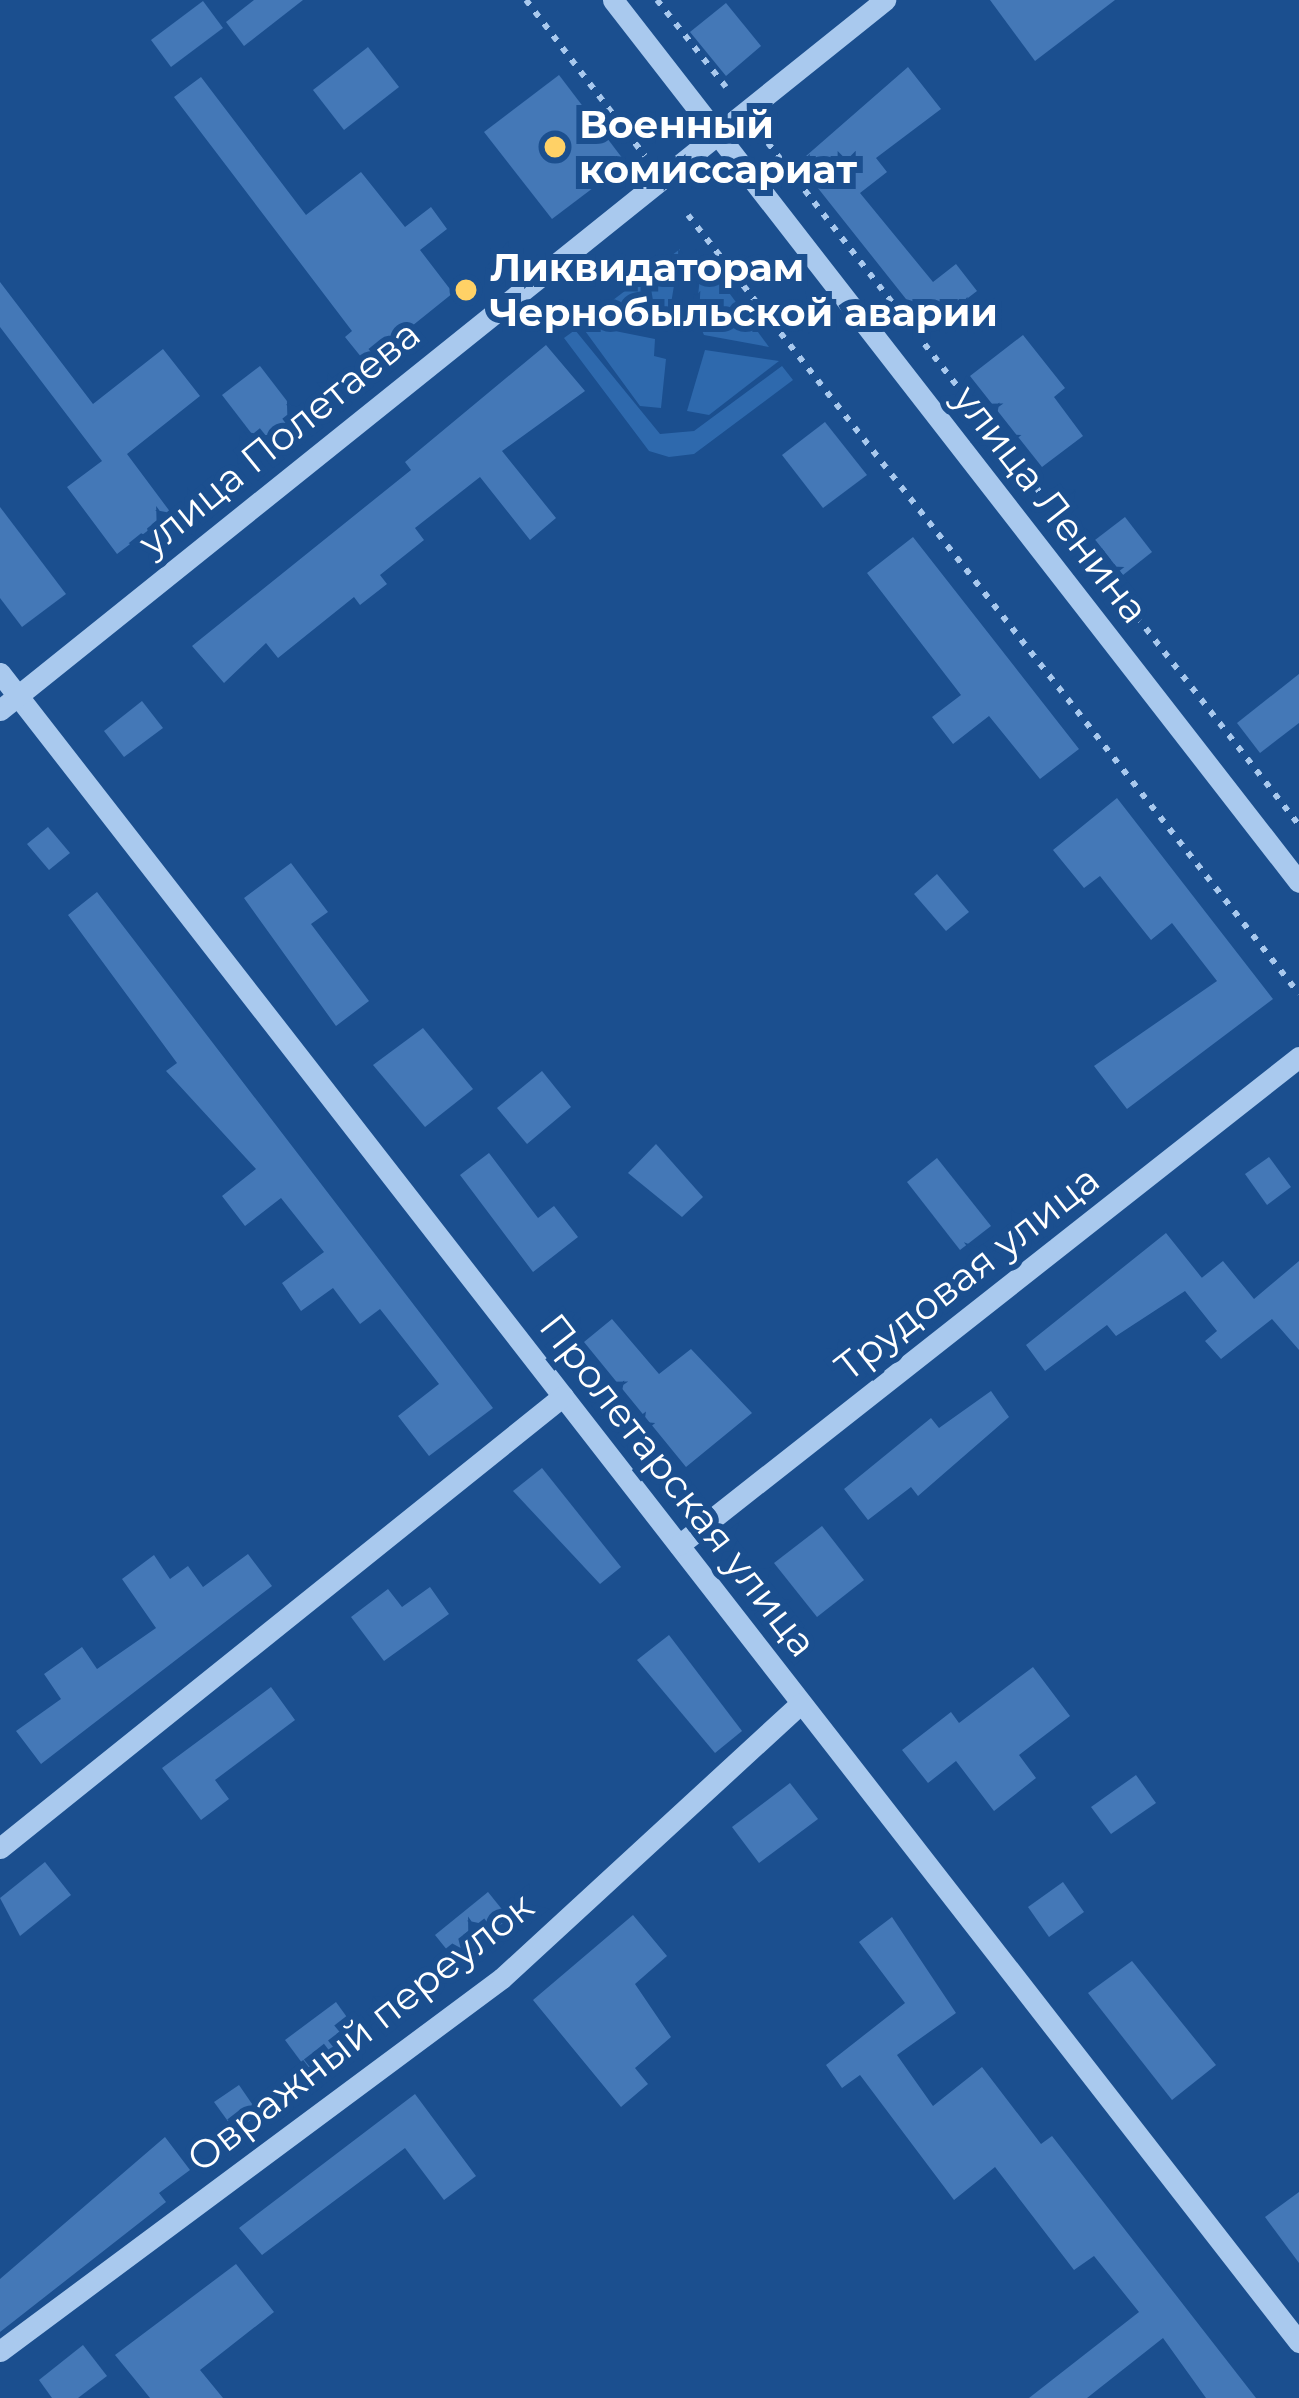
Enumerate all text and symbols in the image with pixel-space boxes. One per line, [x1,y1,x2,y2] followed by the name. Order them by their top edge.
[579,102,857,193] place label: Военный комиссариат
[542,134,568,160] marker: Военный комиссариат
[490,245,998,336] place label: Ликвидаторам Чернобыльской аварии
[453,277,479,303] marker: Ликвидаторам Чернобыльской аварии
[129,310,429,566] street label: улица Полетаева
[944,376,1158,632] street label: улица Ленина
[826,1156,1108,1390] street label: Трудовая улица
[530,1304,826,1666] street label: Пролетарская улица
[178,1882,542,2182] street label: Овражный переулок

